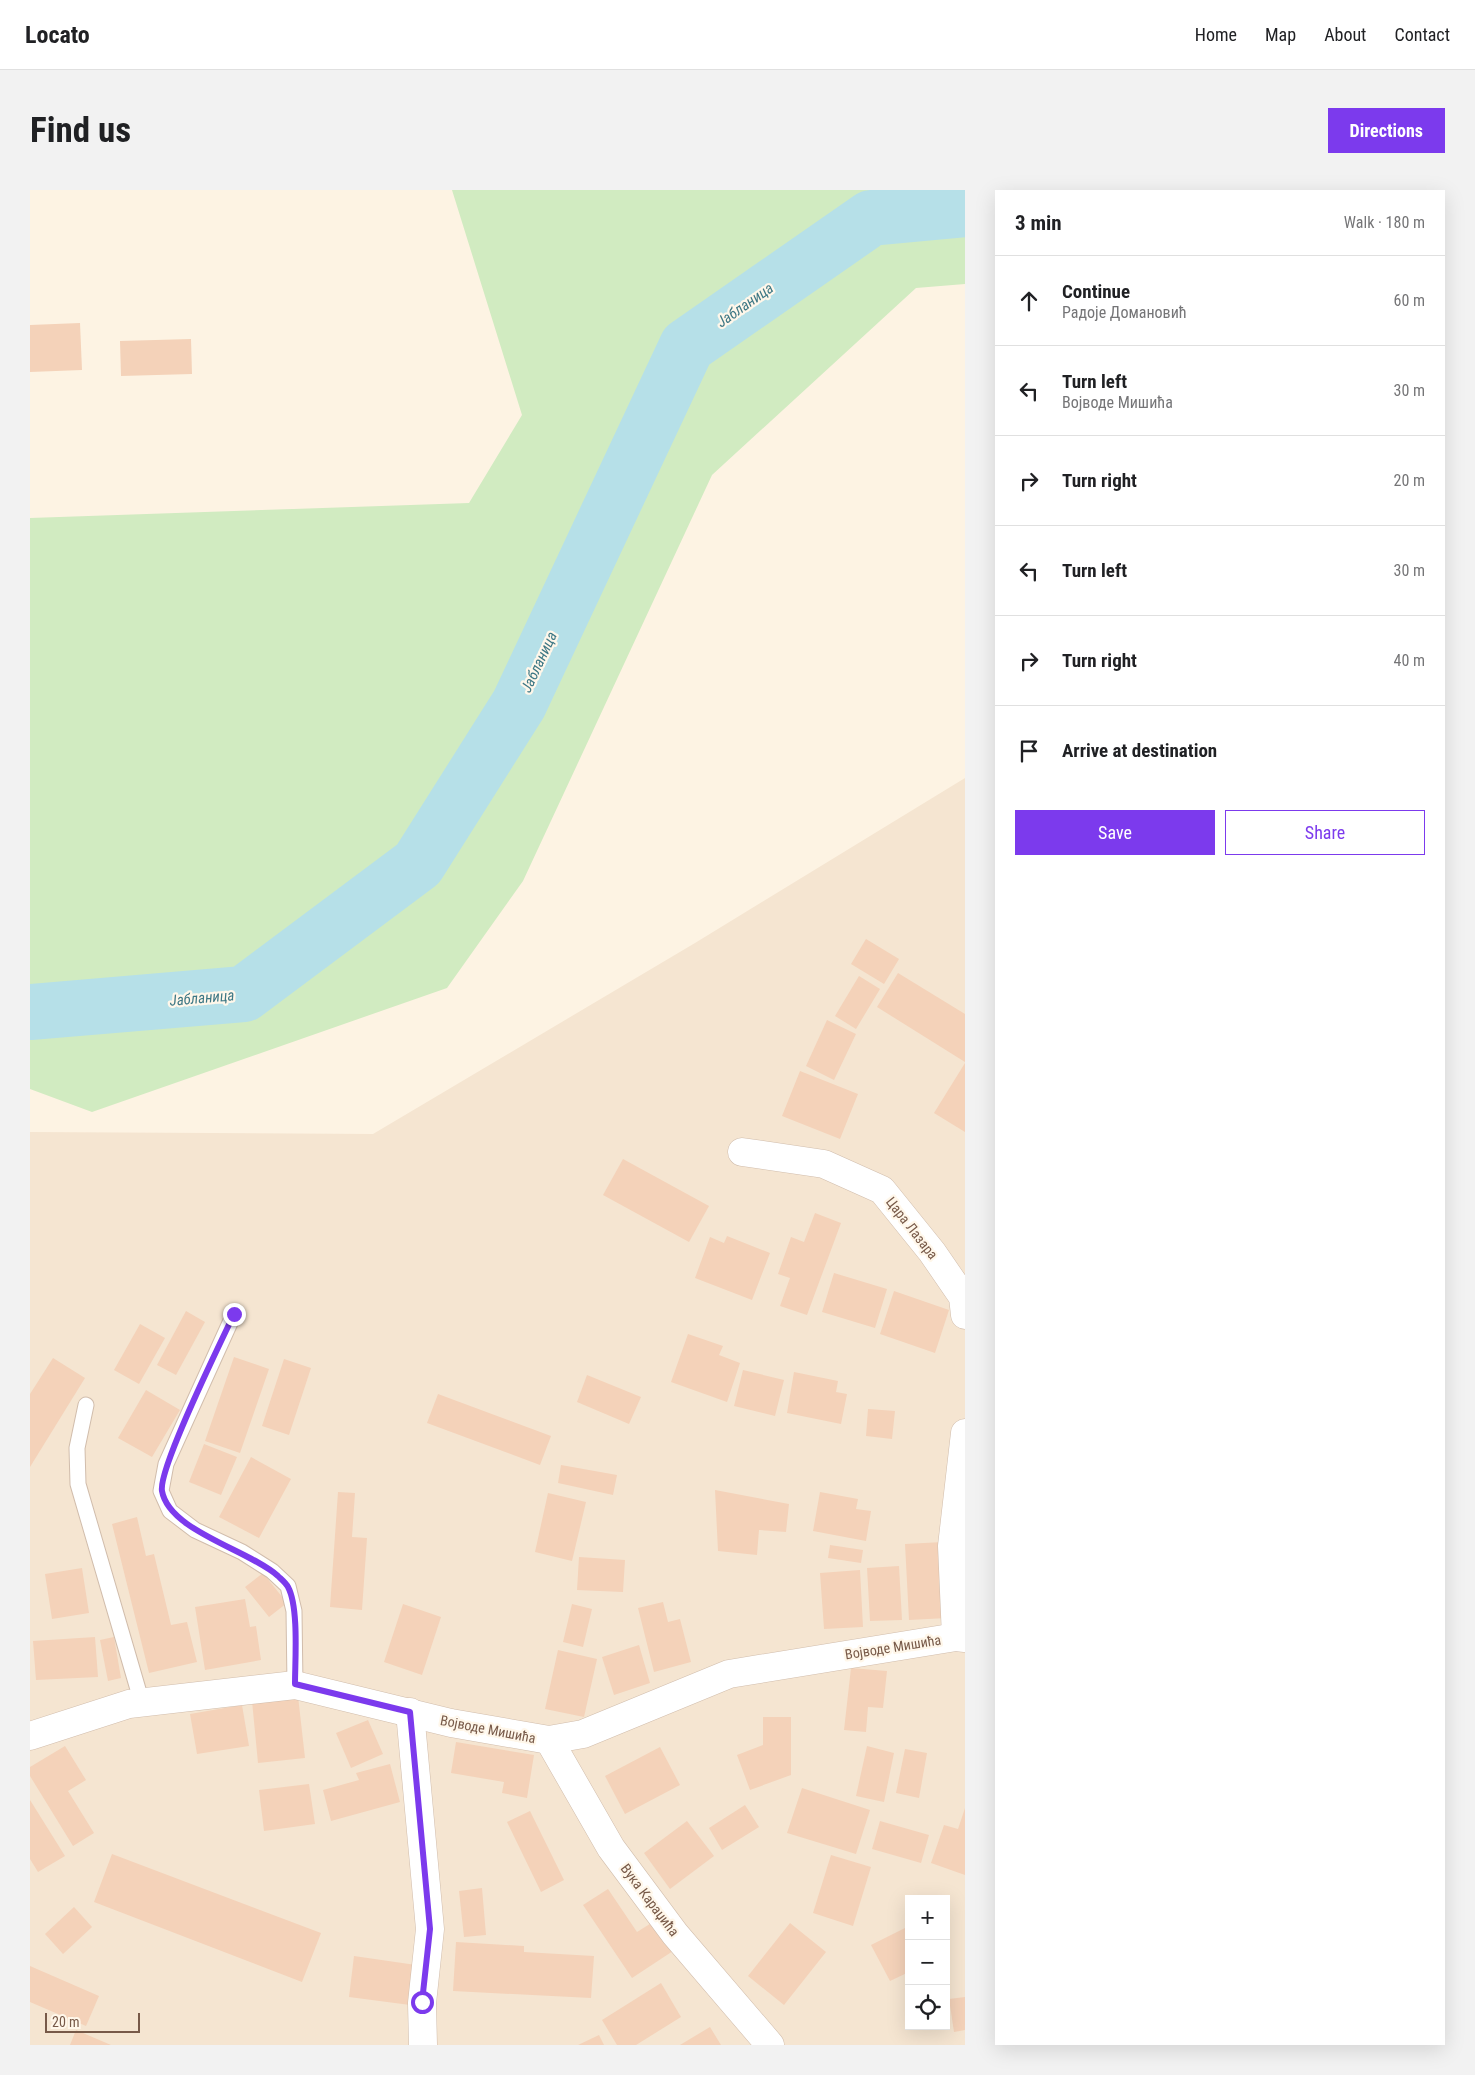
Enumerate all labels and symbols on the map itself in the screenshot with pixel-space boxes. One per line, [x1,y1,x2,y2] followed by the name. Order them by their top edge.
[713,279,777,331] water label: Јабланица
[517,629,561,695] water label: Јабланица
[169,986,235,1010] water label: Јабланица
[883,1194,941,1262] street label: Цара Лазара
[223,1303,246,1326] route end
[844,1632,942,1662] street label: Војводе Мишића
[439,1712,537,1746] street label: Војводе Мишића
[618,1861,682,1939] street label: Вука Караџића
[411,1991,434,2014] route start
[45,2010,140,2033] scale bar

